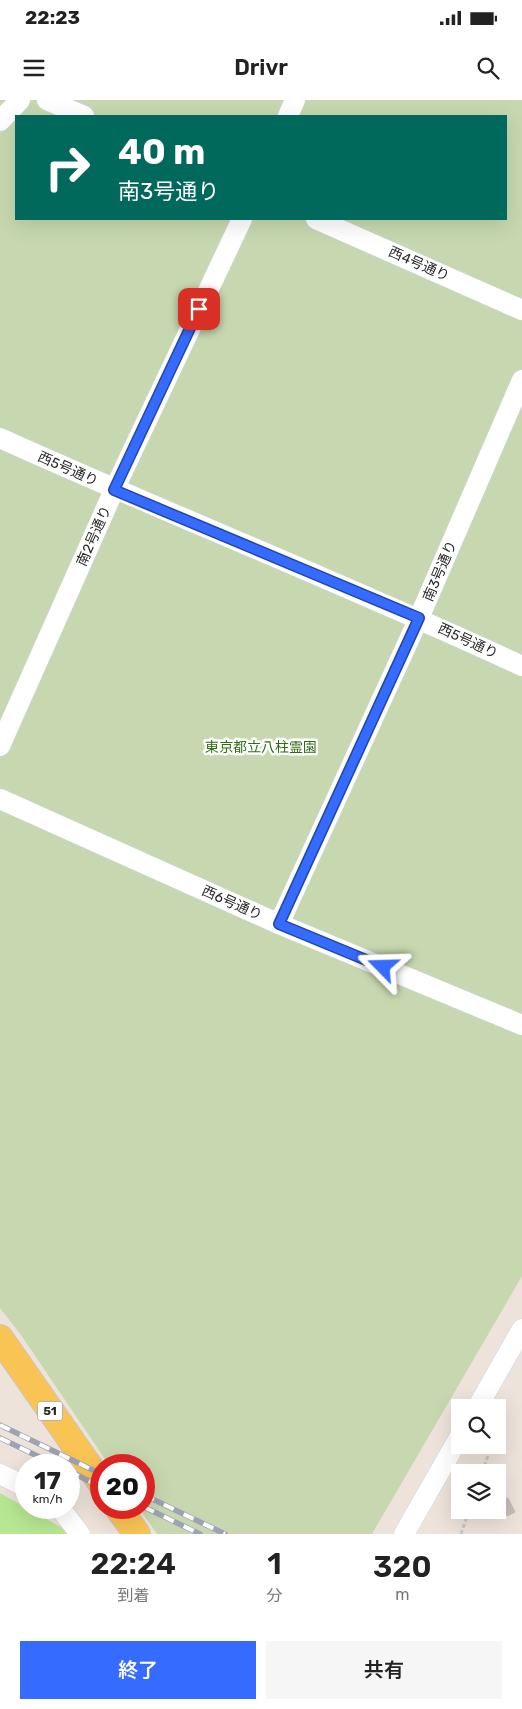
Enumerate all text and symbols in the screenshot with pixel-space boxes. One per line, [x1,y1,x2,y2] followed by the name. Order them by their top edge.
[25,6,80,29] text: 22:23
[20,54,48,82] icon: menu
[234,54,288,81] text: Drivr
[474,54,502,82] icon: search
[118,131,205,173] text: 40 m
[35,135,100,200] icon: right
[118,178,219,205] text: 南3号通り
[386,243,452,285] street label: 西4号通り
[178,288,220,330] pin
[185,295,213,323] icon: arrive
[35,448,101,490] street label: 西5号通り
[73,503,115,569] street label: 南2号通り
[420,538,460,604] street label: 南3号通り
[435,620,501,662] street label: 西5号通り
[205,739,317,756] park label: 東京都立八柱霊園
[199,882,265,924] street label: 西6号通り
[356,940,408,992] position arrow
[451,1399,506,1519] map controls
[451,1399,506,1454] button: search
[38,1402,62,1420] road number: 51
[90,1454,155,1519] speed limit sign: 20
[451,1464,506,1519] button: layers
[34,1466,61,1495] text: 17
[33,1492,62,1506] text: km/h
[91,1546,176,1582] text: 22:24
[267,1546,282,1582] text: 1
[373,1549,431,1585] text: 320
[395,1585,409,1604] text: m
[117,1586,149,1605] text: 到着
[266,1586,283,1605] text: 分
[20,1641,256,1699] button: 終了
[266,1641,502,1699] button: 共有

